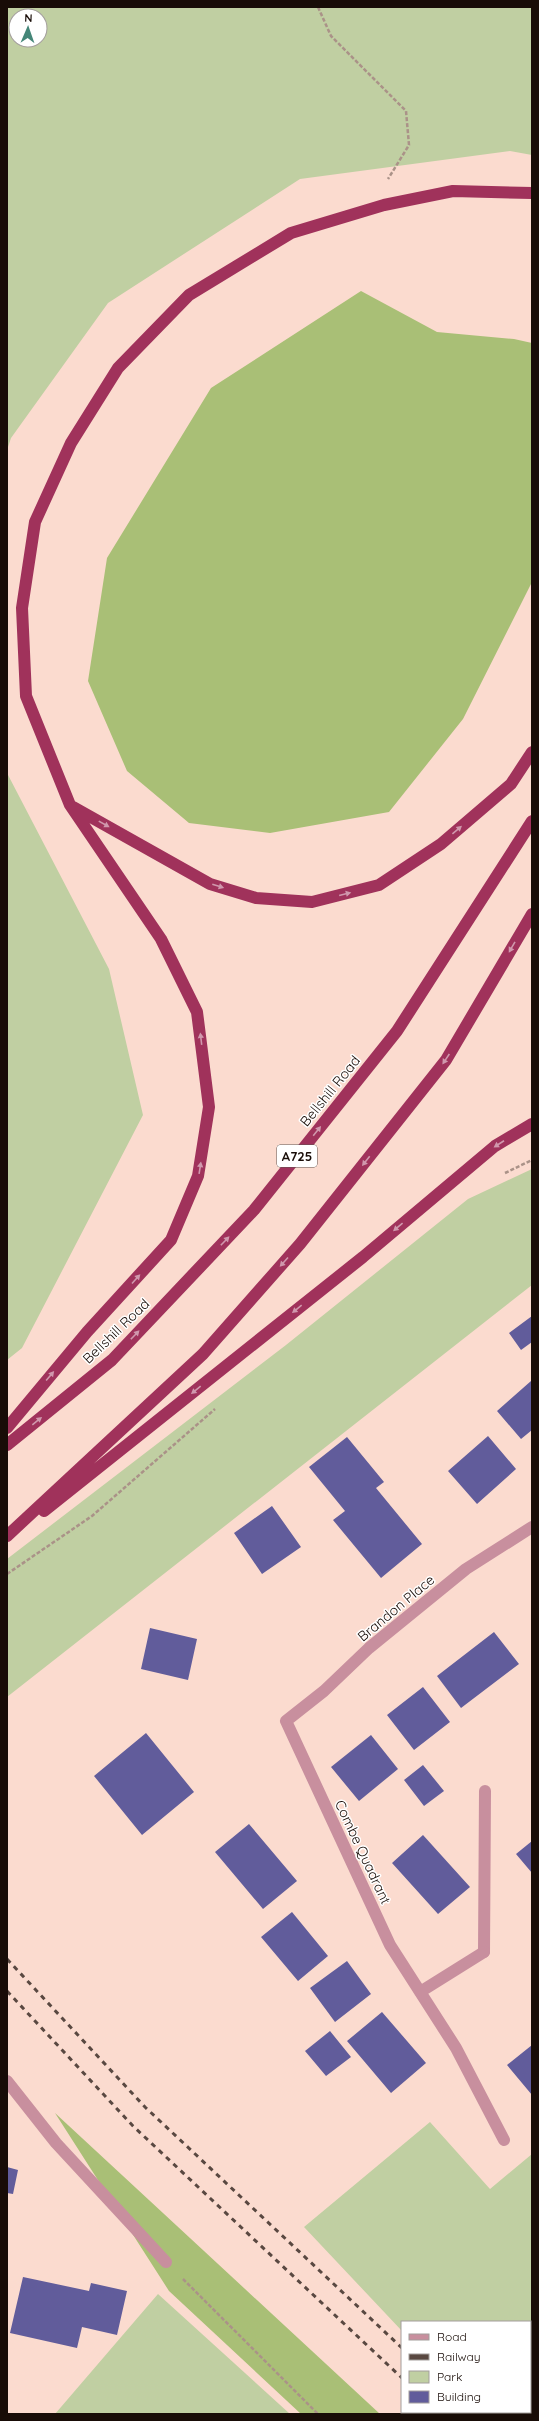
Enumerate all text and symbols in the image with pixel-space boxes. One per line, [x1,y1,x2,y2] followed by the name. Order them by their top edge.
[8,8,48,48] north arrow
[24,11,33,25] text: N
[98,821,110,828] one-way arrow
[451,826,462,835] one-way arrow
[212,883,224,889] one-way arrow
[339,890,351,896] one-way arrow
[509,941,516,953] one-way arrow
[198,1033,204,1045] one-way arrow
[296,1052,364,1130] street label: Bellshill Road
[442,1054,450,1064] one-way arrow
[313,1126,322,1137] one-way arrow
[493,1141,504,1148] one-way arrow
[277,1145,317,1167] road number: A725
[362,1156,370,1167] one-way arrow
[197,1162,203,1174] one-way arrow
[393,1223,404,1232] one-way arrow
[220,1236,229,1246] one-way arrow
[280,1258,289,1267] one-way arrow
[131,1274,140,1284] one-way arrow
[79,1295,153,1367] street label: Bellshill Road
[292,1305,303,1313] one-way arrow
[130,1330,140,1340] one-way arrow
[45,1371,54,1382] one-way arrow
[190,1386,201,1394] one-way arrow
[32,1416,43,1425] one-way arrow
[354,1571,438,1645] street label: Brandon Place
[331,1797,395,1907] street label: Combe Quadrant
[401,2321,531,2413] legend
[437,2329,467,2344] text: Road
[437,2349,481,2364] text: Railway
[437,2369,462,2384] text: Park
[437,2389,481,2404] text: Building

